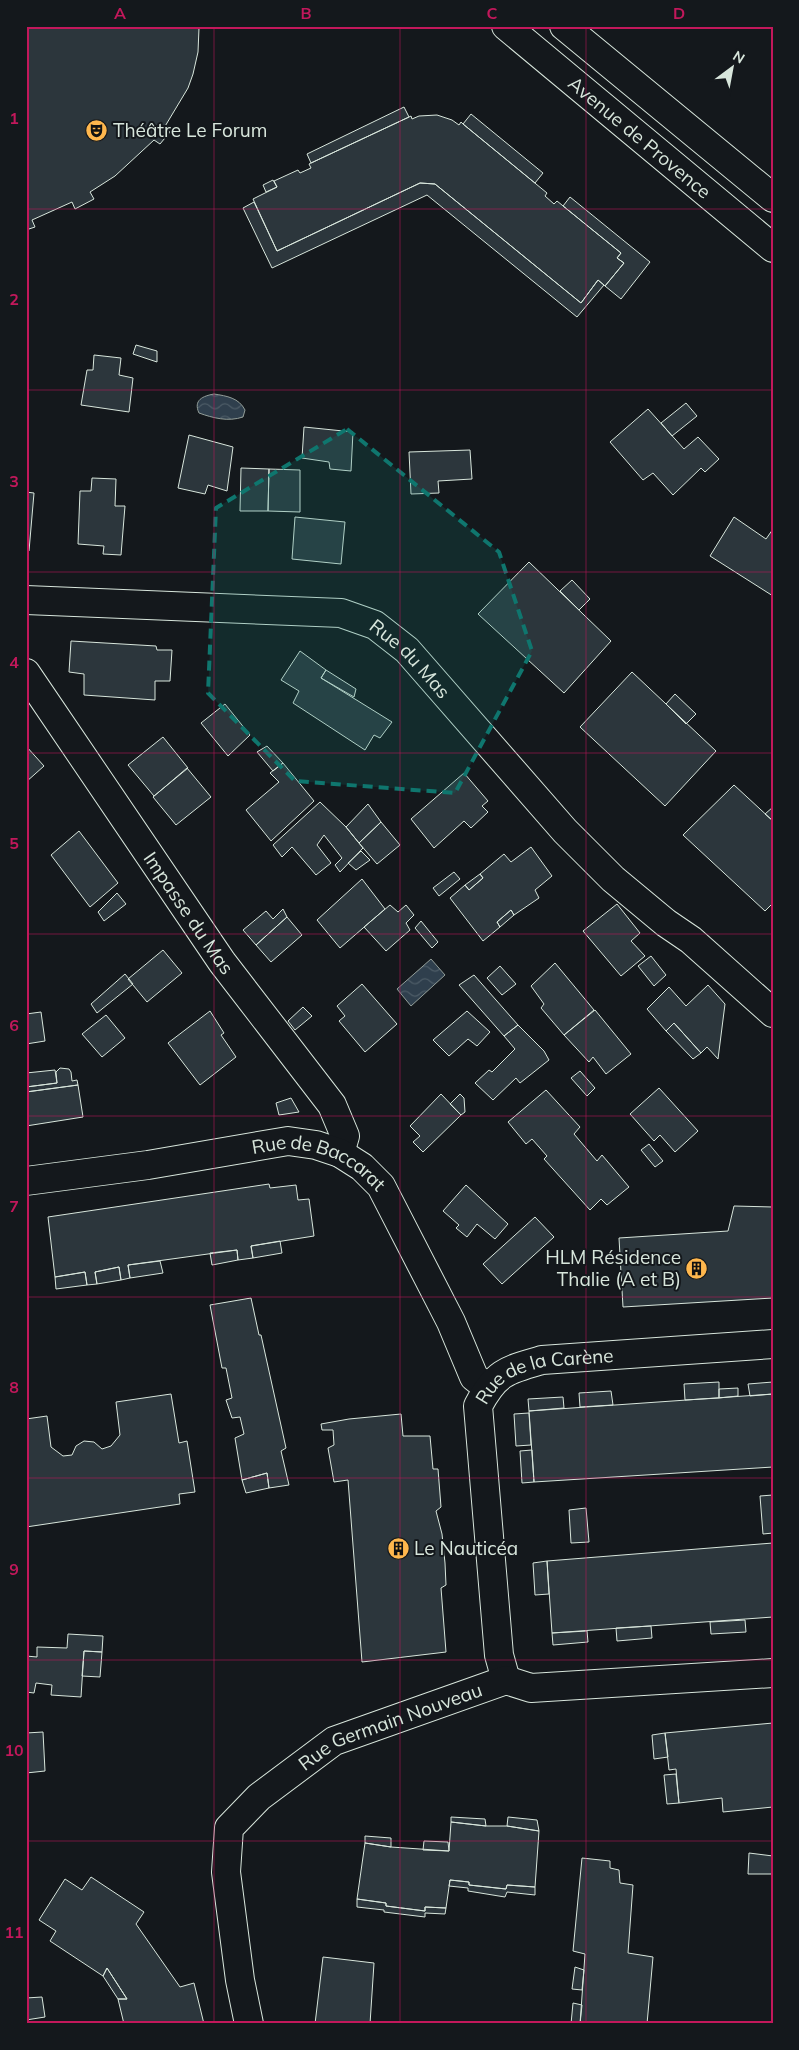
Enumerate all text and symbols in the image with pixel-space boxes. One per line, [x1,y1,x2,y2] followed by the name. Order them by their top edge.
[114,3,126,23] text: A
[300,3,312,23] text: B
[487,3,498,23] text: C
[673,3,685,23] text: D
[706,42,756,92] north arrow
[730,47,748,67] text: N
[563,71,716,204] street label: Avenue de Provence
[9,108,19,128] text: 1
[85,118,109,142] theatre icon: Théâtre Le Forum
[113,118,267,142] place label: Théâtre Le Forum
[9,289,19,309] text: 2
[9,471,19,491] text: 3
[365,614,456,703] street label: Rue du Mas
[9,652,19,672] text: 4
[9,833,19,853] text: 5
[139,847,239,979] street label: Impasse du Mas
[9,1015,19,1035] text: 6
[250,1129,391,1196] street label: Rue de Baccarat
[9,1196,19,1216] text: 7
[545,1245,681,1291] place label: HLM Résidence Thalie (A et B)
[685,1256,709,1280] building icon: HLM Résidence Thalie (A et B)
[470,1343,614,1408] street label: Rue de la Carène
[9,1377,19,1397] text: 8
[386,1536,410,1560] building icon: Le Nauticéa
[414,1536,518,1560] place label: Le Nauticéa
[9,1559,19,1579] text: 9
[293,1677,485,1776] street label: Rue Germain Nouveau
[4,1740,24,1760] text: 10
[4,1922,24,1942] text: 11

